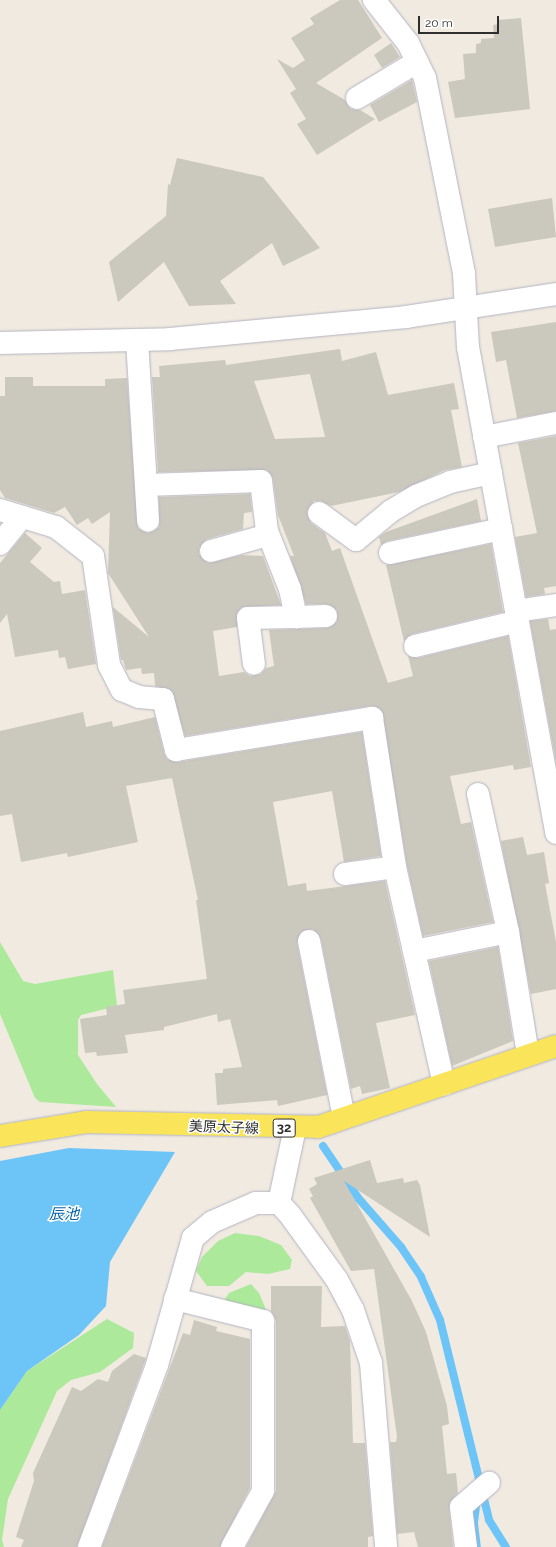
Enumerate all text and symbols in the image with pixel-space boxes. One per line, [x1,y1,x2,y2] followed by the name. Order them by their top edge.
[420,8,501,34] scale bar
[425,16,453,30] text: 20 m
[189,1117,259,1137] street label: 美原太子線
[272,1117,296,1139] road number: 32
[49,1206,79,1224] water label: 辰池

